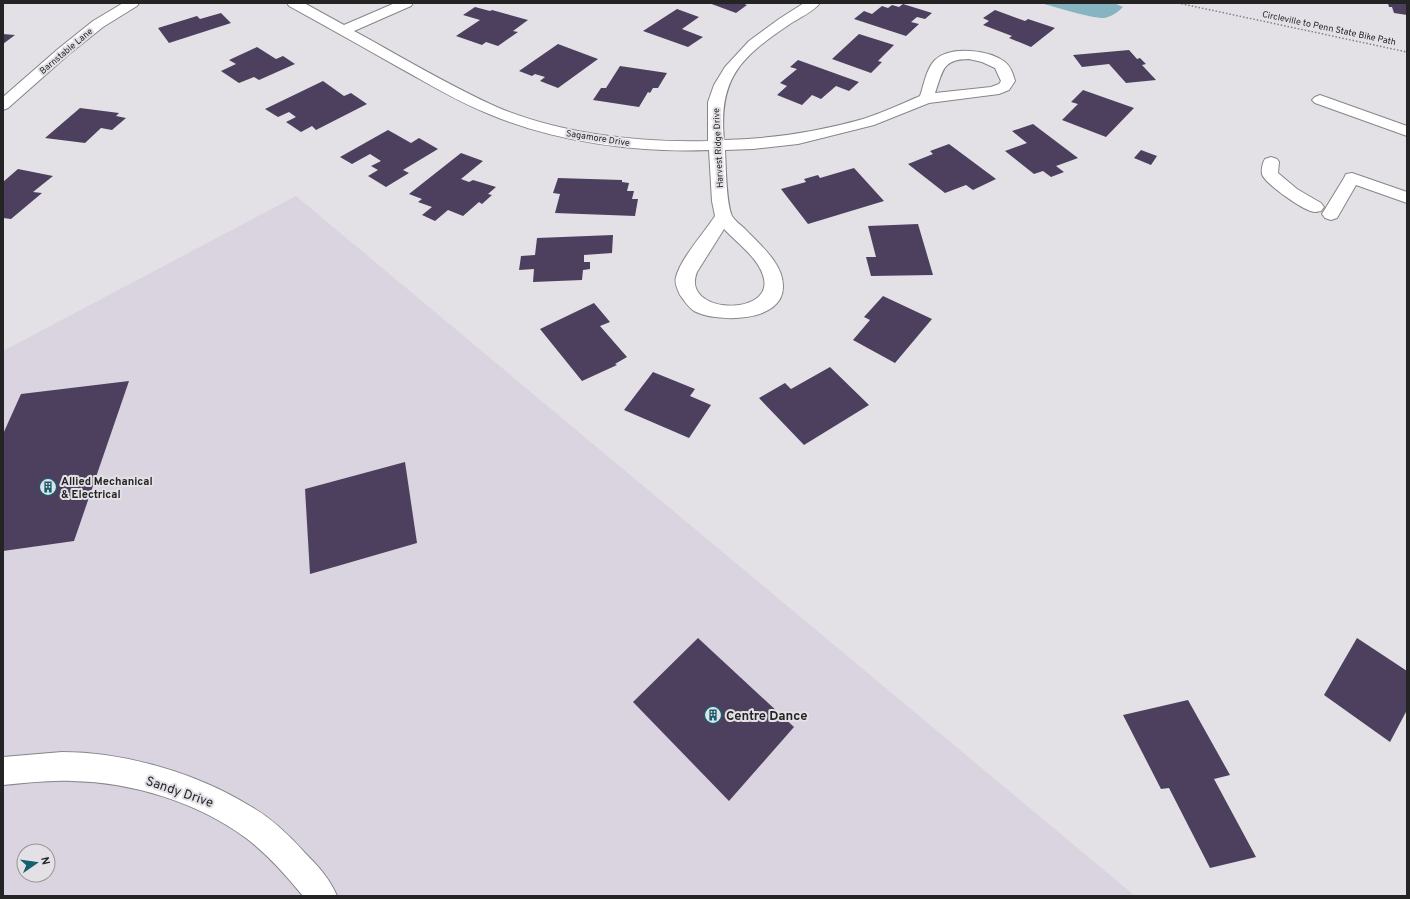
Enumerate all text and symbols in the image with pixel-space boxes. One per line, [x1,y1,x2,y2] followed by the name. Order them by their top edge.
[1261,9,1397,48] street label: Circleville to Penn State Bike Path
[38,26,95,77] street label: Barnstable Lane
[711,108,726,188] street label: Harvest Ridge Drive
[565,128,631,149] street label: Sagamore Drive
[61,475,153,502] place label: Allied Mechanical & Electrical
[38,477,58,497] building icon: Allied Mechanical & Electrical
[703,705,723,725] building icon: Centre Dance
[726,709,808,725] place label: Centre Dance
[143,774,215,812] street label: Sandy Drive
[16,843,56,883] north arrow
[37,856,52,866] text: N

